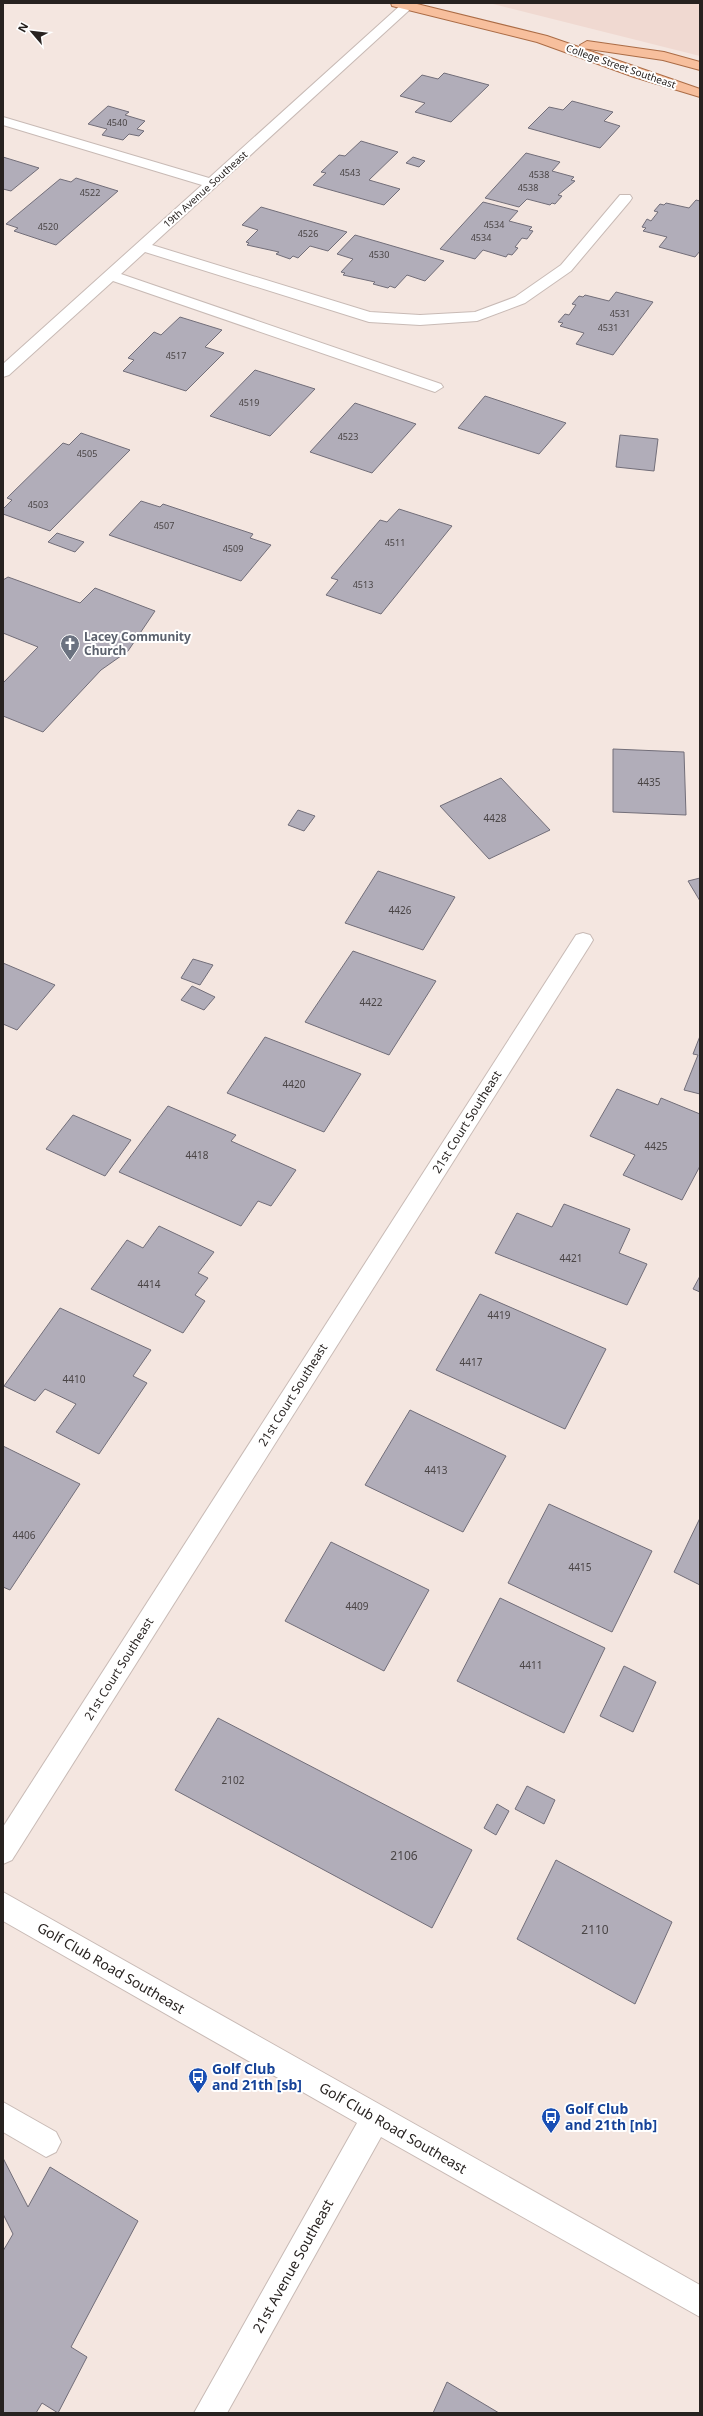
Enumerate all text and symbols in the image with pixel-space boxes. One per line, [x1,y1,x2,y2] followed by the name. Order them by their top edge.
[12,12,52,52] north arrow
[14,20,31,35] text: N
[564,41,678,92] street label: College Street Southeast
[107,116,127,129] house number: 4540
[160,147,250,231] street label: 19th Avenue Southeast
[340,166,360,179] house number: 4543
[529,168,549,181] house number: 4538
[518,181,538,194] house number: 4538
[80,186,100,199] house number: 4522
[484,218,504,231] house number: 4534
[38,220,58,233] house number: 4520
[298,227,318,240] house number: 4526
[471,231,491,244] house number: 4534
[369,248,389,261] house number: 4530
[610,307,630,320] house number: 4531
[598,321,618,334] house number: 4531
[166,349,186,362] house number: 4517
[239,396,259,409] house number: 4519
[338,430,358,443] house number: 4523
[77,447,97,460] house number: 4505
[28,498,48,511] house number: 4503
[154,519,174,532] house number: 4507
[385,536,405,549] house number: 4511
[223,542,243,555] house number: 4509
[353,578,373,591] house number: 4513
[84,628,191,659] place label: Lacey Community Church
[59,633,81,661] church icon: Lacey Community Church
[638,775,661,789] house number: 4435
[484,811,507,825] house number: 4428
[389,903,412,917] house number: 4426
[360,995,383,1009] house number: 4422
[428,1067,505,1176] street label: 21st Court Southeast
[283,1077,306,1091] house number: 4420
[645,1139,668,1153] house number: 4425
[186,1148,209,1162] house number: 4418
[560,1251,582,1265] house number: 4421
[138,1277,161,1291] house number: 4414
[488,1308,511,1322] house number: 4419
[254,1340,331,1449] street label: 21st Court Southeast
[460,1355,483,1369] house number: 4417
[63,1372,86,1386] house number: 4410
[425,1463,448,1477] house number: 4413
[13,1528,36,1542] house number: 4406
[569,1560,592,1574] house number: 4415
[346,1599,369,1613] house number: 4409
[80,1614,157,1723] street label: 21st Court Southeast
[520,1658,542,1672] house number: 4411
[222,1773,245,1787] house number: 2102
[390,1847,418,1864] house number: 2106
[34,1917,188,2018] street label: Golf Club Road Southeast
[581,1921,609,1938] house number: 2110
[212,2059,302,2094] place label: Golf Club and 21th [sb]
[187,2066,209,2094] bus stop icon: Golf Club and 21th [sb]
[316,2077,470,2178] street label: Golf Club Road Southeast
[565,2099,657,2134] place label: Golf Club and 21th [nb]
[540,2106,562,2134] bus stop icon: Golf Club and 21th [nb]
[248,2195,337,2336] street label: 21st Avenue Southeast

